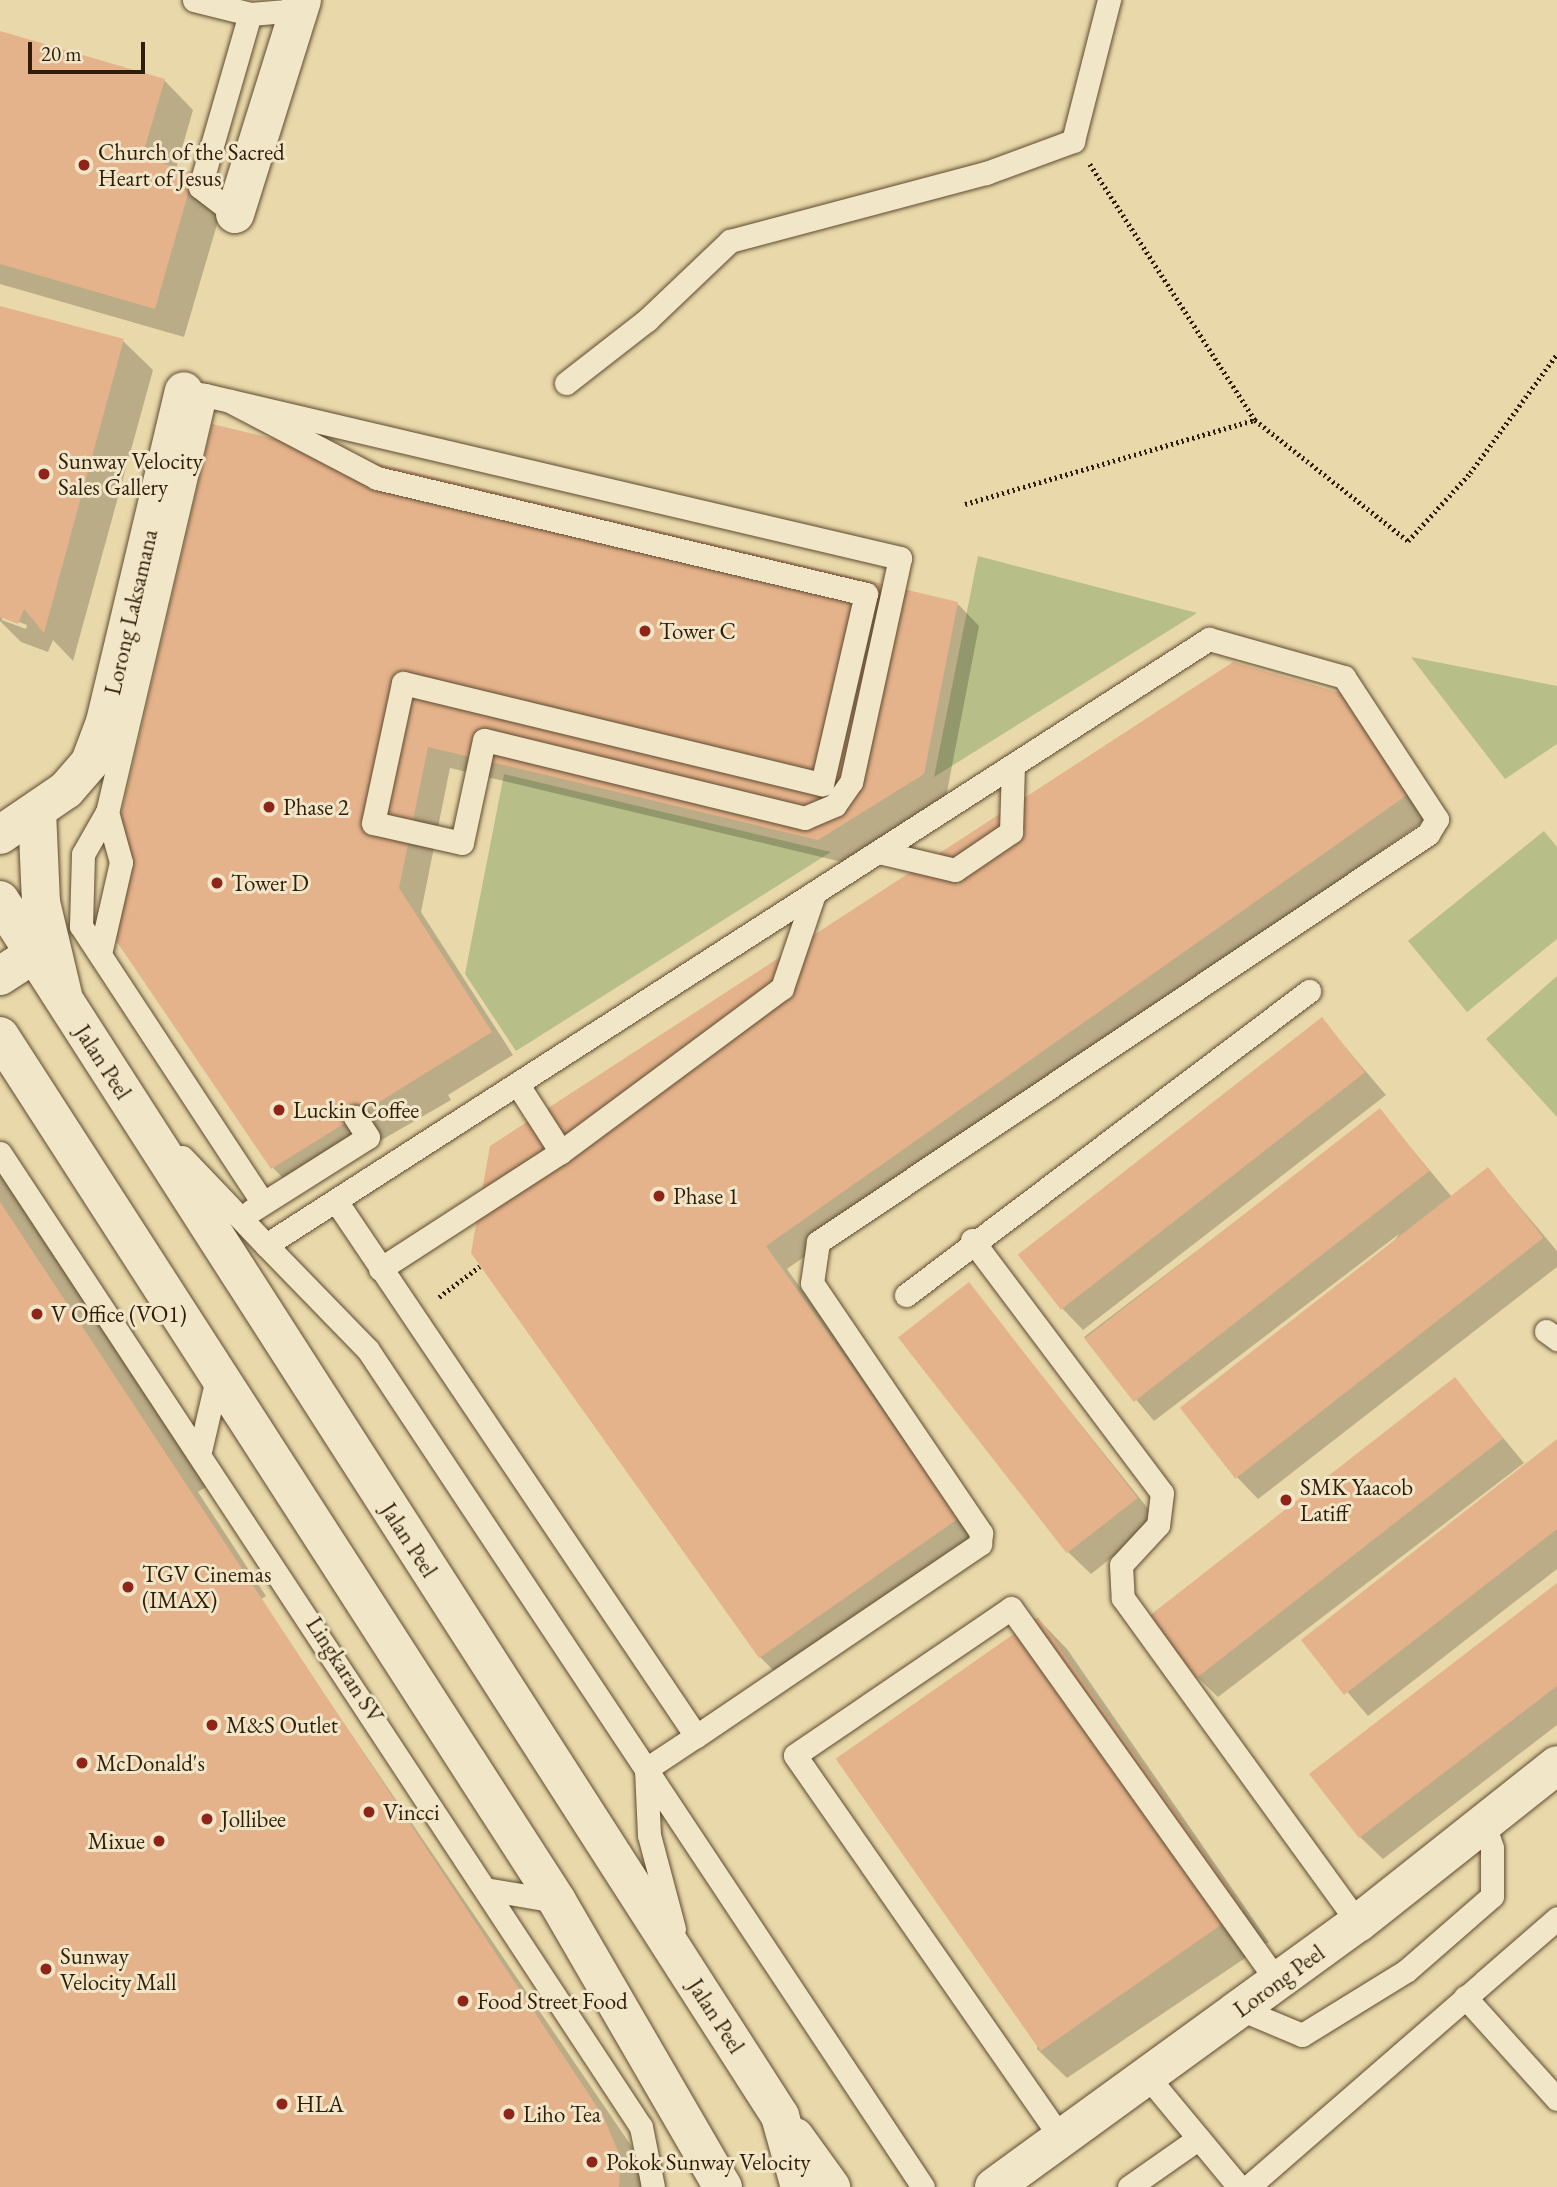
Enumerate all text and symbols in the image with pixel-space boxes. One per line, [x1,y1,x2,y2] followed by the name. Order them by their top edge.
[32,28,149,72] scale bar
[41,40,82,67] text: 20 m
[98,138,285,192] place label: Church of the Sacred Heart of Jesus
[76,157,92,173] marker: Church of the Sacred Heart of Jesus
[58,447,203,501] place label: Sunway Velocity Sales Gallery
[36,466,52,482] marker: Sunway Velocity Sales Gallery
[99,527,163,697] street label: Lorong Laksamana
[659,617,736,645] place label: Tower C
[637,623,653,639] marker: Tower C
[283,793,349,821] place label: Phase 2
[261,799,277,815] marker: Phase 2
[231,869,309,897] place label: Tower D
[209,875,225,891] marker: Tower D
[69,1020,137,1104] street label: Jalan Peel
[293,1096,419,1124] place label: Luckin Coffee
[271,1102,287,1118] marker: Luckin Coffee
[673,1182,739,1210] place label: Phase 1
[651,1188,667,1204] marker: Phase 1
[51,1300,187,1328] place label: V Office (VO1)
[29,1306,45,1322] marker: V Office (VO1)
[1300,1473,1413,1527] place label: SMK Yaacob Latiff
[1278,1492,1294,1508] marker: SMK Yaacob Latiff
[375,1498,443,1582] street label: Jalan Peel
[142,1560,271,1614] place label: TGV Cinemas (IMAX)
[120,1579,136,1595] marker: TGV Cinemas (IMAX)
[300,1612,390,1728] street label: Lingkaran SV
[226,1711,338,1739] place label: M&S Outlet
[204,1717,220,1733] marker: M&S Outlet
[96,1749,205,1777] place label: McDonald's
[74,1755,90,1771] marker: McDonald's
[383,1798,440,1826] place label: Vincci
[361,1804,377,1820] marker: Vincci
[221,1805,286,1833] place label: Jollibee
[199,1811,215,1827] marker: Jollibee
[88,1827,145,1855] place label: Mixue
[151,1833,167,1849] marker: Mixue
[1228,1939,1330,2023] street label: Lorong Peel
[60,1942,176,1996] place label: Sunway Velocity Mall
[38,1961,54,1977] marker: Sunway Velocity Mall
[682,1974,750,2058] street label: Jalan Peel
[477,1987,628,2015] place label: Food Street Food
[455,1993,471,2009] marker: Food Street Food
[296,2090,344,2118] place label: HLA
[274,2096,290,2112] marker: HLA
[523,2100,601,2128] place label: Liho Tea
[501,2106,517,2122] marker: Liho Tea
[606,2148,811,2176] place label: Pokok Sunway Velocity
[584,2154,600,2170] marker: Pokok Sunway Velocity

